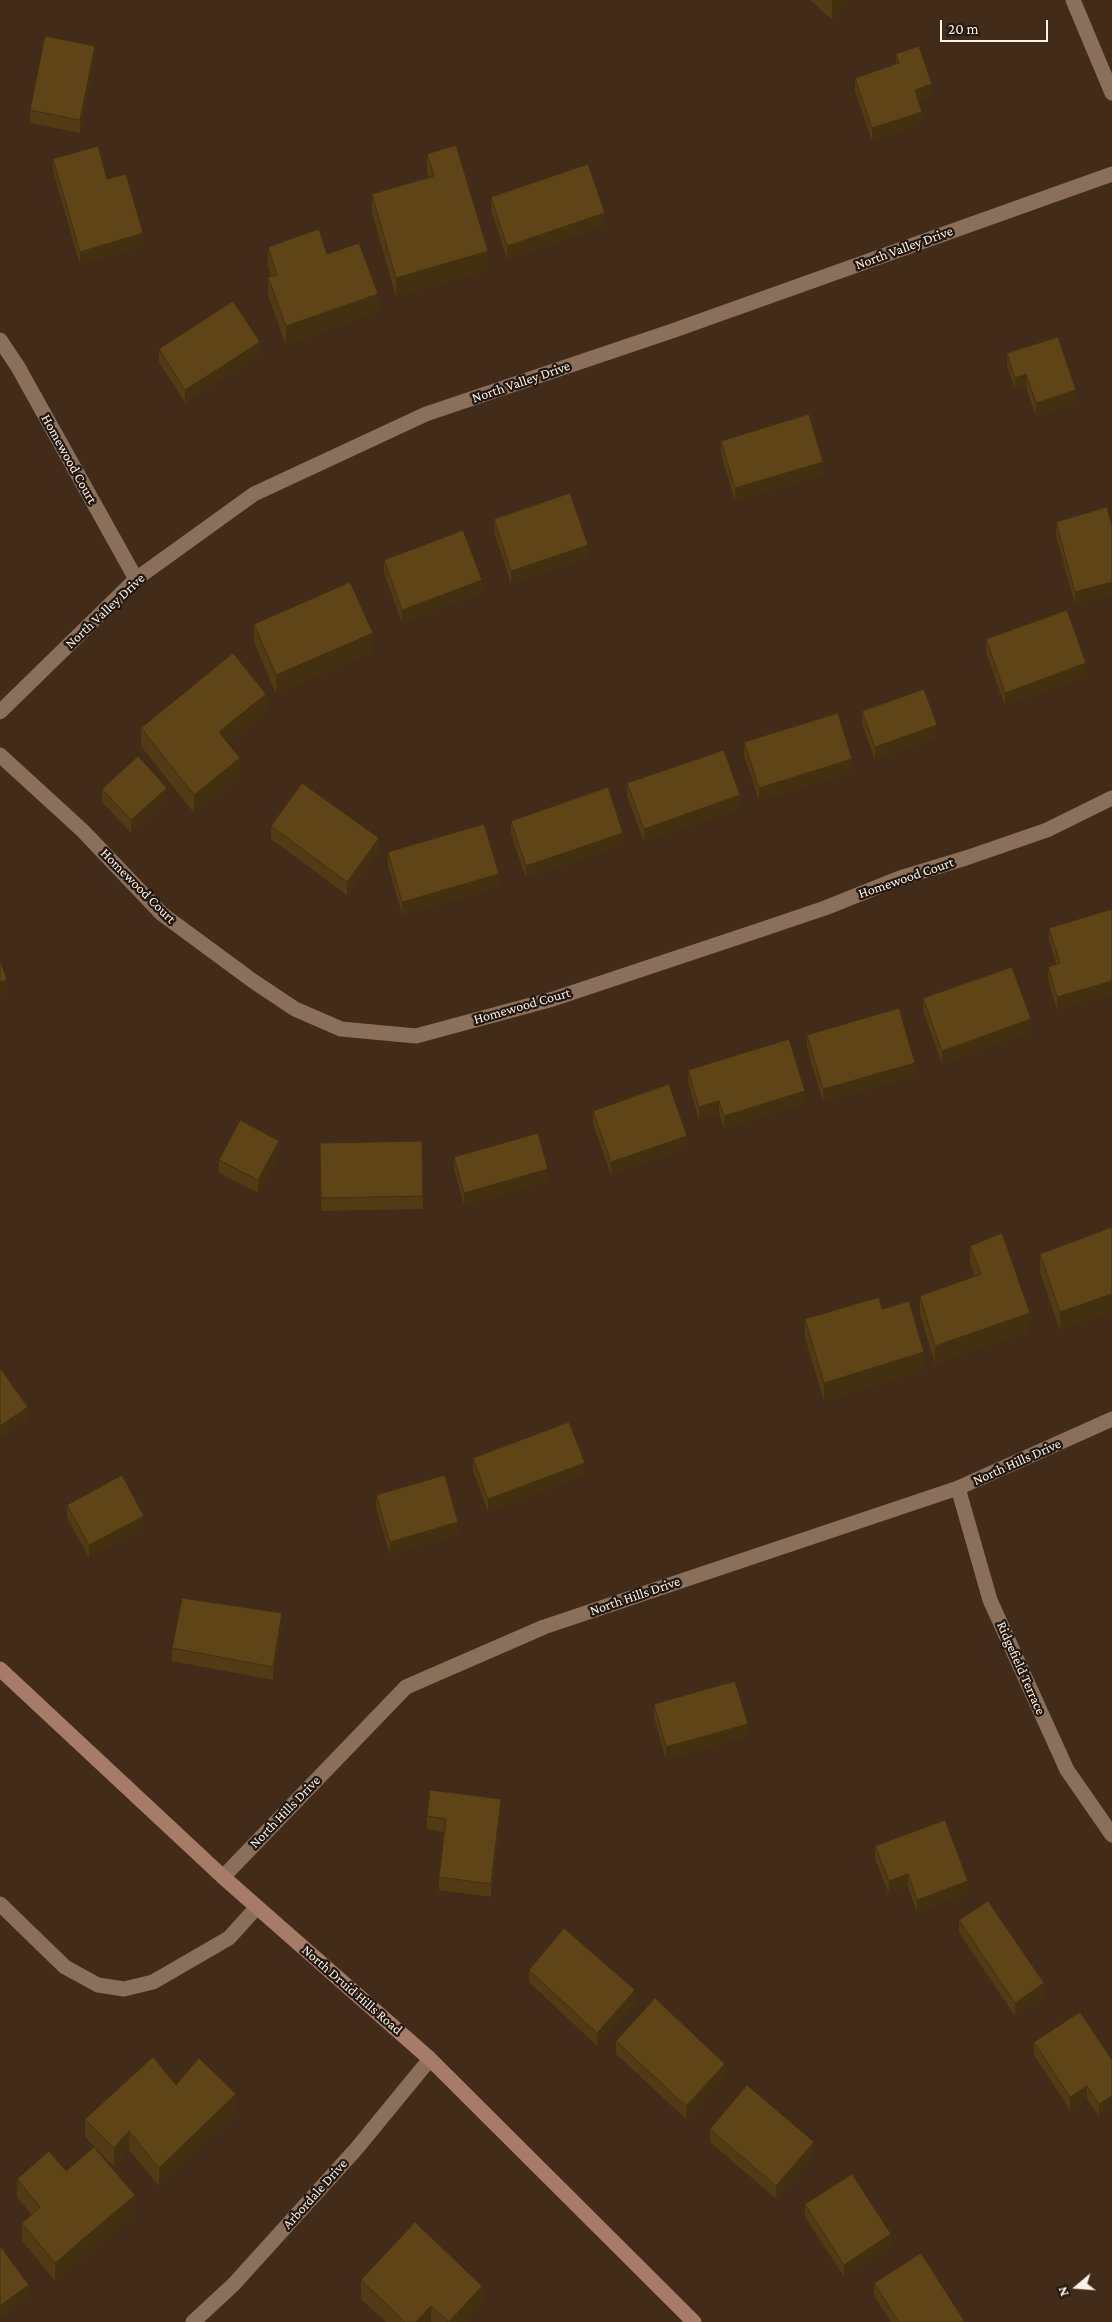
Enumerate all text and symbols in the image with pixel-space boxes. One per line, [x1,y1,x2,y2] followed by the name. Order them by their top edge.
[942,10,1050,42] scale bar
[948,21,979,37] text: 20 m
[853,223,955,273] street label: North Valley Drive
[470,357,572,407] street label: North Valley Drive
[37,411,101,507] street label: Homewood Court
[62,570,148,652] street label: North Valley Drive
[97,845,179,927] street label: Homewood Court
[856,854,956,902] street label: Homewood Court
[472,984,572,1028] street label: Homewood Court
[970,1435,1064,1489] street label: North Hills Drive
[588,1573,682,1619] street label: North Hills Drive
[993,1619,1049,1717] street label: Ridgefield Terrace
[246,1772,324,1852] street label: North Hills Drive
[298,1942,406,2038] street label: North Druid Hills Road
[279,2156,351,2232] street label: Arbordale Drive
[1052,2262,1102,2312] north arrow
[1054,2285,1072,2299] text: N

